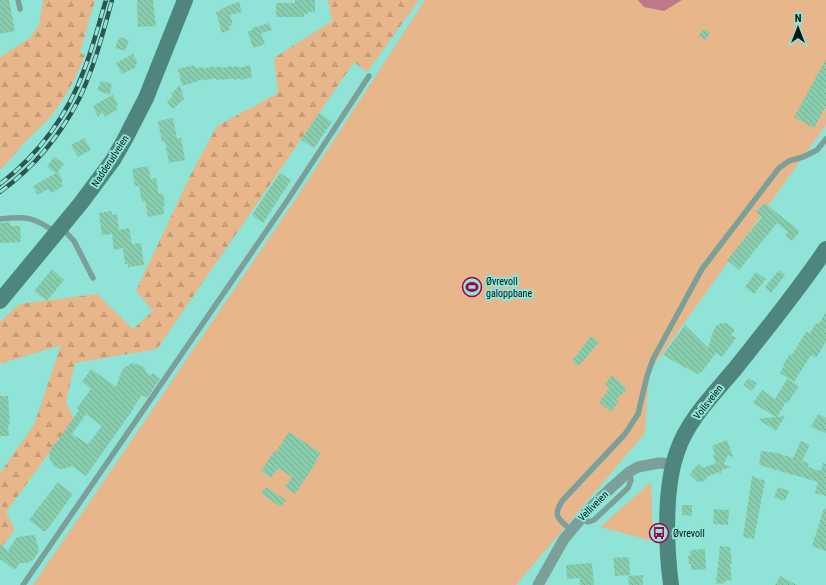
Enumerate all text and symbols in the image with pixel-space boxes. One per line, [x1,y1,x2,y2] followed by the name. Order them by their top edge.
[778,8,818,48] north arrow
[795,12,802,25] text: N
[89,133,131,189] street label: Nadderudveien
[461,276,483,298] sports icon: Øvrevoll galoppbane
[486,276,532,299] place label: Øvrevoll galoppbane
[691,383,725,421] street label: Vollsveien
[576,489,610,523] street label: Velliveien
[648,522,670,544] bus stop icon: Øvrevoll
[673,528,705,539] place label: Øvrevoll

